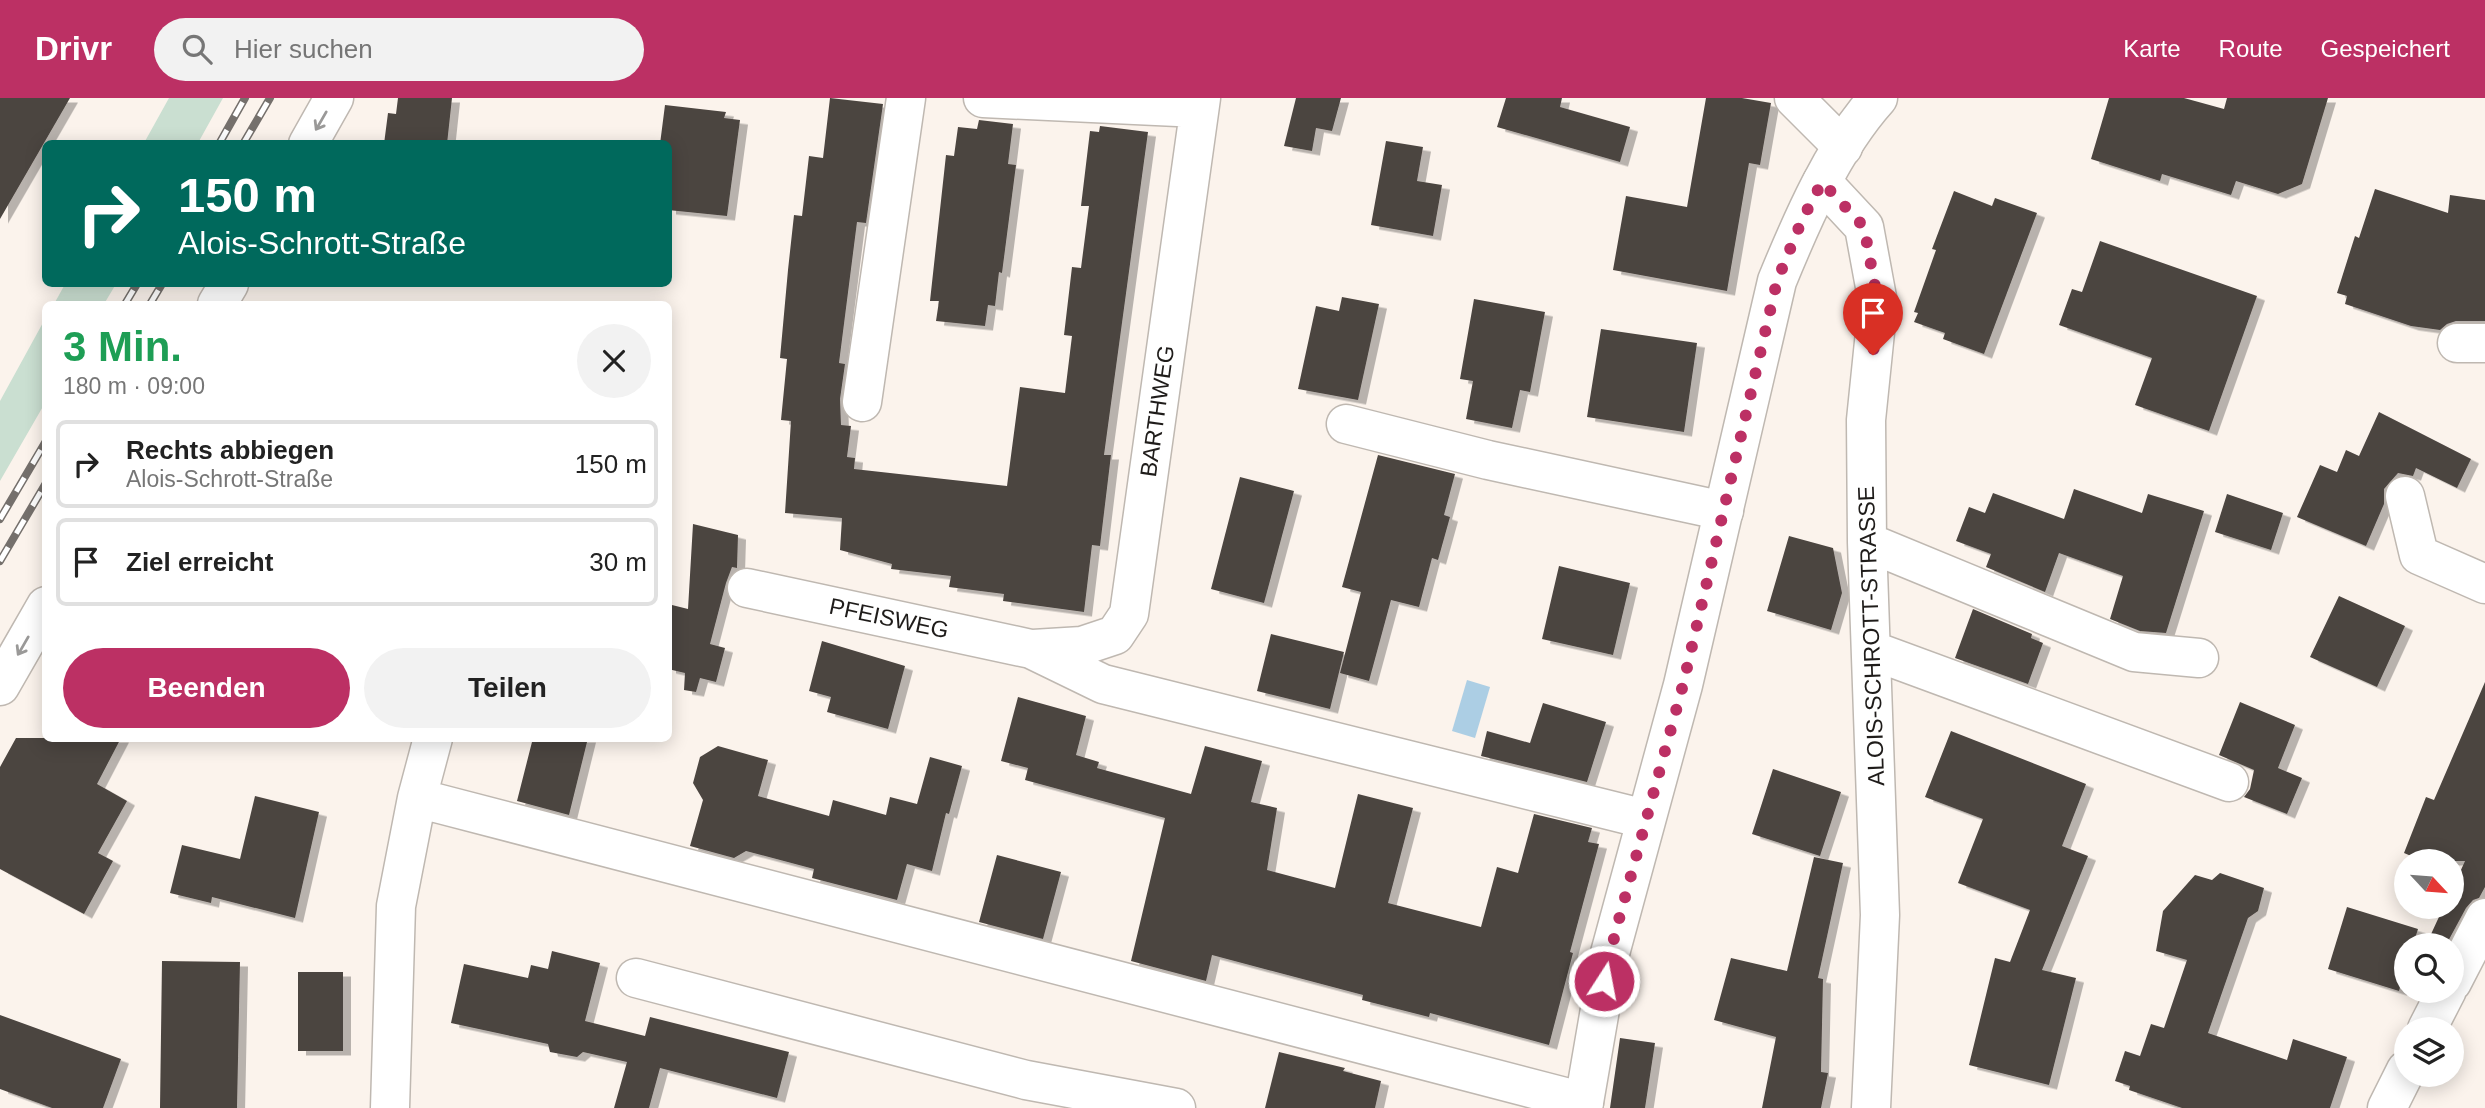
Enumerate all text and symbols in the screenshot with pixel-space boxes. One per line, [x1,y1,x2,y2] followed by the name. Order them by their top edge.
[154,18,644,81] search box
[35,30,112,67] text: Drivr
[178,30,216,68] icon: search
[234,34,373,64] text: Hier suchen
[2123,35,2181,62] text: Karte
[2219,35,2283,62] text: Route
[2321,35,2450,62] text: Gespeichert
[314,110,328,130] one-way arrow
[63,168,154,259] icon: right
[178,168,317,222] text: 150 m
[178,225,466,261] text: Alois-Schrott-Straße
[1843,283,1903,355] pin
[1854,294,1892,332] icon: arrive
[63,323,182,370] text: 3 Min.
[577,324,651,398] button: close
[1135,344,1179,478] street label: BARTHWEG
[63,373,205,399] text: 180 m · 09:00
[126,435,334,465] text: Rechts abbiegen
[67,445,105,483] icon: right
[575,449,647,479] text: 150 m
[126,466,333,492] text: Alois-Schrott-Straße
[1853,485,1889,787] street label: ALOIS-SCHROTT-STRASSE
[67,543,105,581] icon: arrive
[126,547,273,577] text: Ziel erreicht
[589,547,647,577] text: 30 m
[827,593,951,643] street label: PFEISWEG
[16,635,29,656] one-way arrow
[63,648,350,728] button: Beenden
[364,648,651,728] button: Teilen
[2394,849,2464,919] north arrow
[2394,849,2464,1087] map controls
[2394,933,2464,1003] button: search
[1567,944,1641,1018] position arrow
[2394,1017,2464,1087] button: layers

